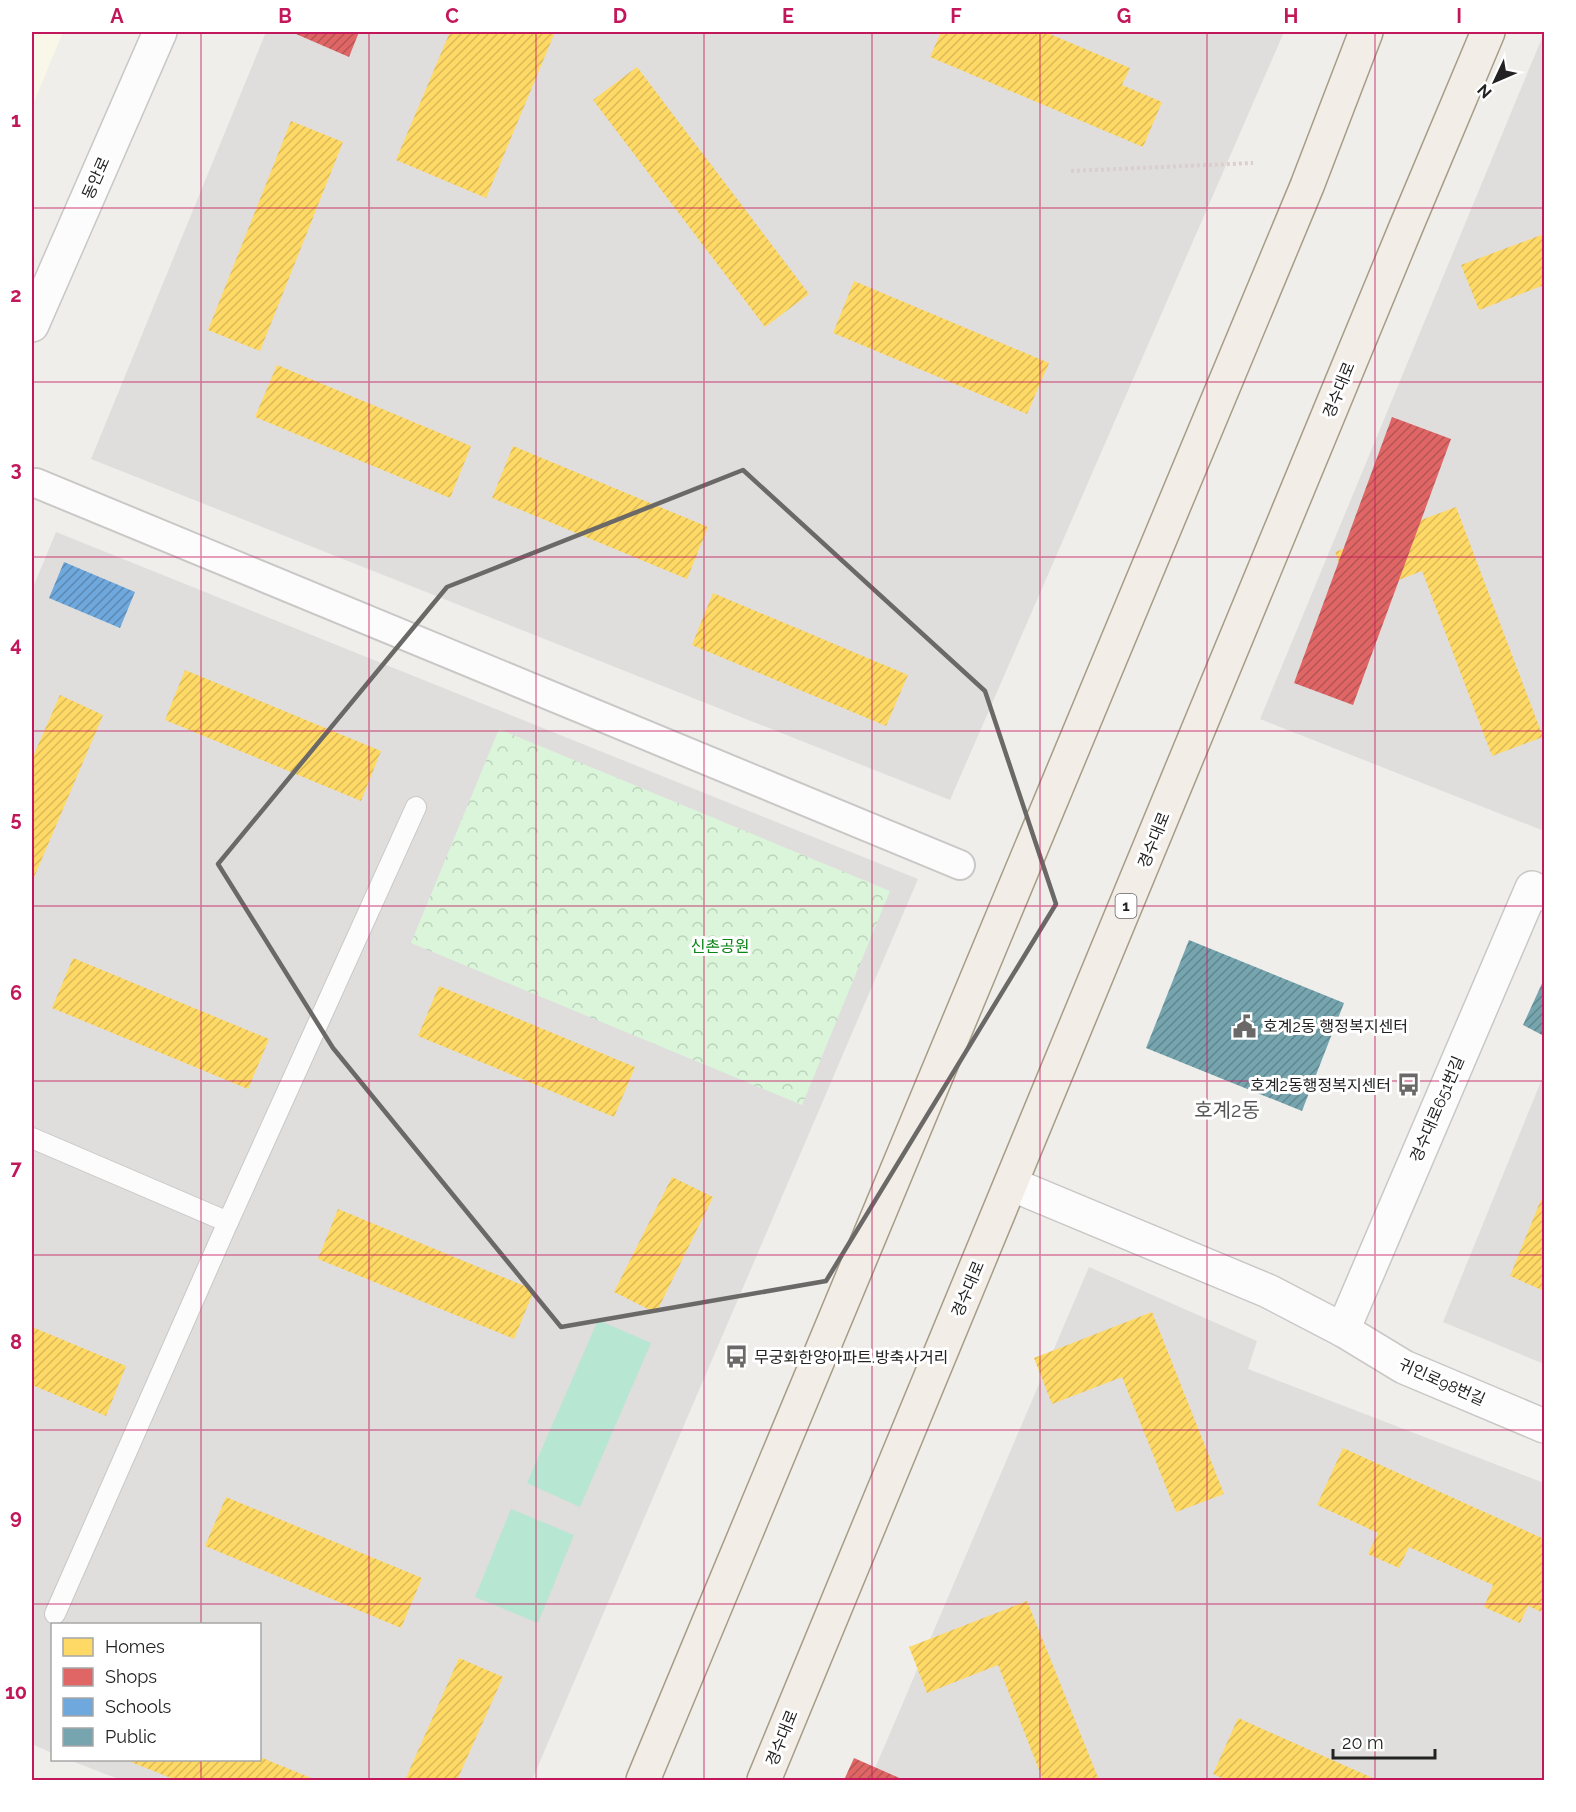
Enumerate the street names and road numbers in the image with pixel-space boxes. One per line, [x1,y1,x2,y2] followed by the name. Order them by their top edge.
[78,154,114,202] street label: 동안로
[1319,359,1359,421] street label: 경수대로
[1134,809,1174,871] street label: 경수대로
[1116,894,1136,918] road number: 1
[1406,1053,1468,1165] street label: 경수대로651번길
[948,1258,988,1320] street label: 경수대로
[1396,1355,1488,1409] street label: 귀인로98번길
[762,1707,802,1769] street label: 경수대로

